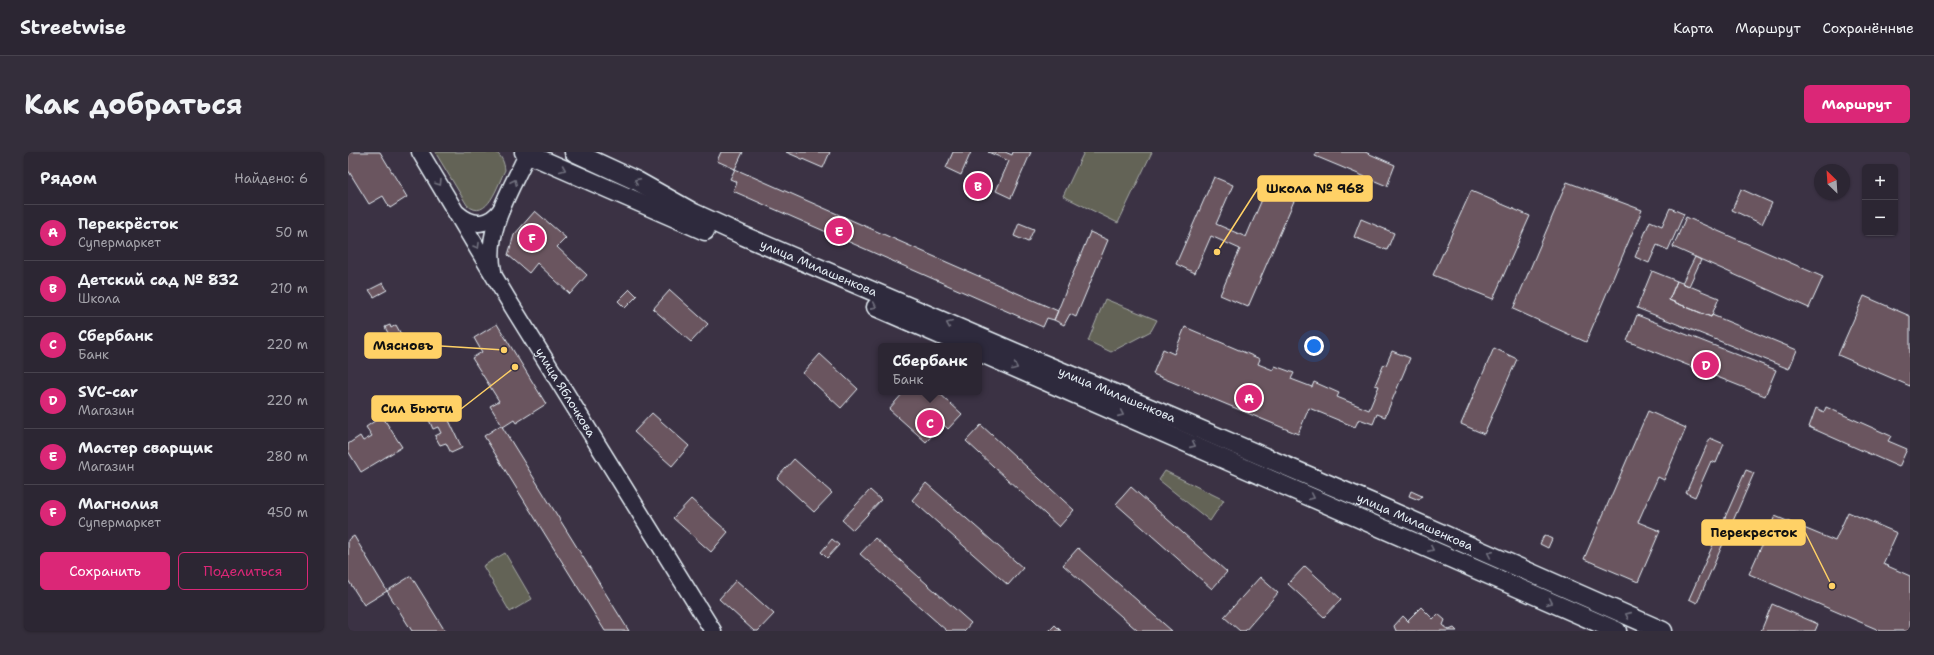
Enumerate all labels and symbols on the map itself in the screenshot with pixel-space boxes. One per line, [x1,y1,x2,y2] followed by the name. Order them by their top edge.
[559,164,567,172] one-way arrow
[1814,164,1850,200] north arrow
[965,171,991,201] pin: B
[1258,176,1372,201] callout: Школа № 968
[509,178,517,186] one-way arrow
[633,178,641,186] one-way arrow
[434,179,442,186] one-way arrow
[1266,180,1364,197] text: Школа № 968
[826,216,852,246] pin: E
[519,223,545,253] pin: F
[758,236,880,300] street label: улица Милашенкова
[472,242,479,249] one-way arrow
[870,301,878,309] one-way arrow
[945,321,953,329] one-way arrow
[365,333,441,358] callout: Мясновъ
[1304,336,1324,356] your location
[373,337,434,354] text: Мясновъ
[532,345,599,441] street label: улица Яблочкова
[1693,350,1719,380] pin: D
[1010,362,1018,370] one-way arrow
[1056,363,1179,426] street label: улица Милашенкова
[1236,383,1262,413] pin: A
[372,396,461,421] callout: Сил Бьюти
[381,400,453,417] text: Сил Бьюти
[917,408,943,438] pin: C
[1117,409,1124,417] one-way arrow
[1189,440,1196,448] one-way arrow
[1354,489,1476,555] street label: улица Милашенкова
[1308,493,1315,501] one-way arrow
[1702,520,1805,545] callout: Перекресток
[1711,524,1797,541] text: Перекресток
[1427,545,1434,553] one-way arrow
[1486,551,1494,559] one-way arrow
[1546,597,1554,605] one-way arrow
[1624,612,1632,620] one-way arrow

